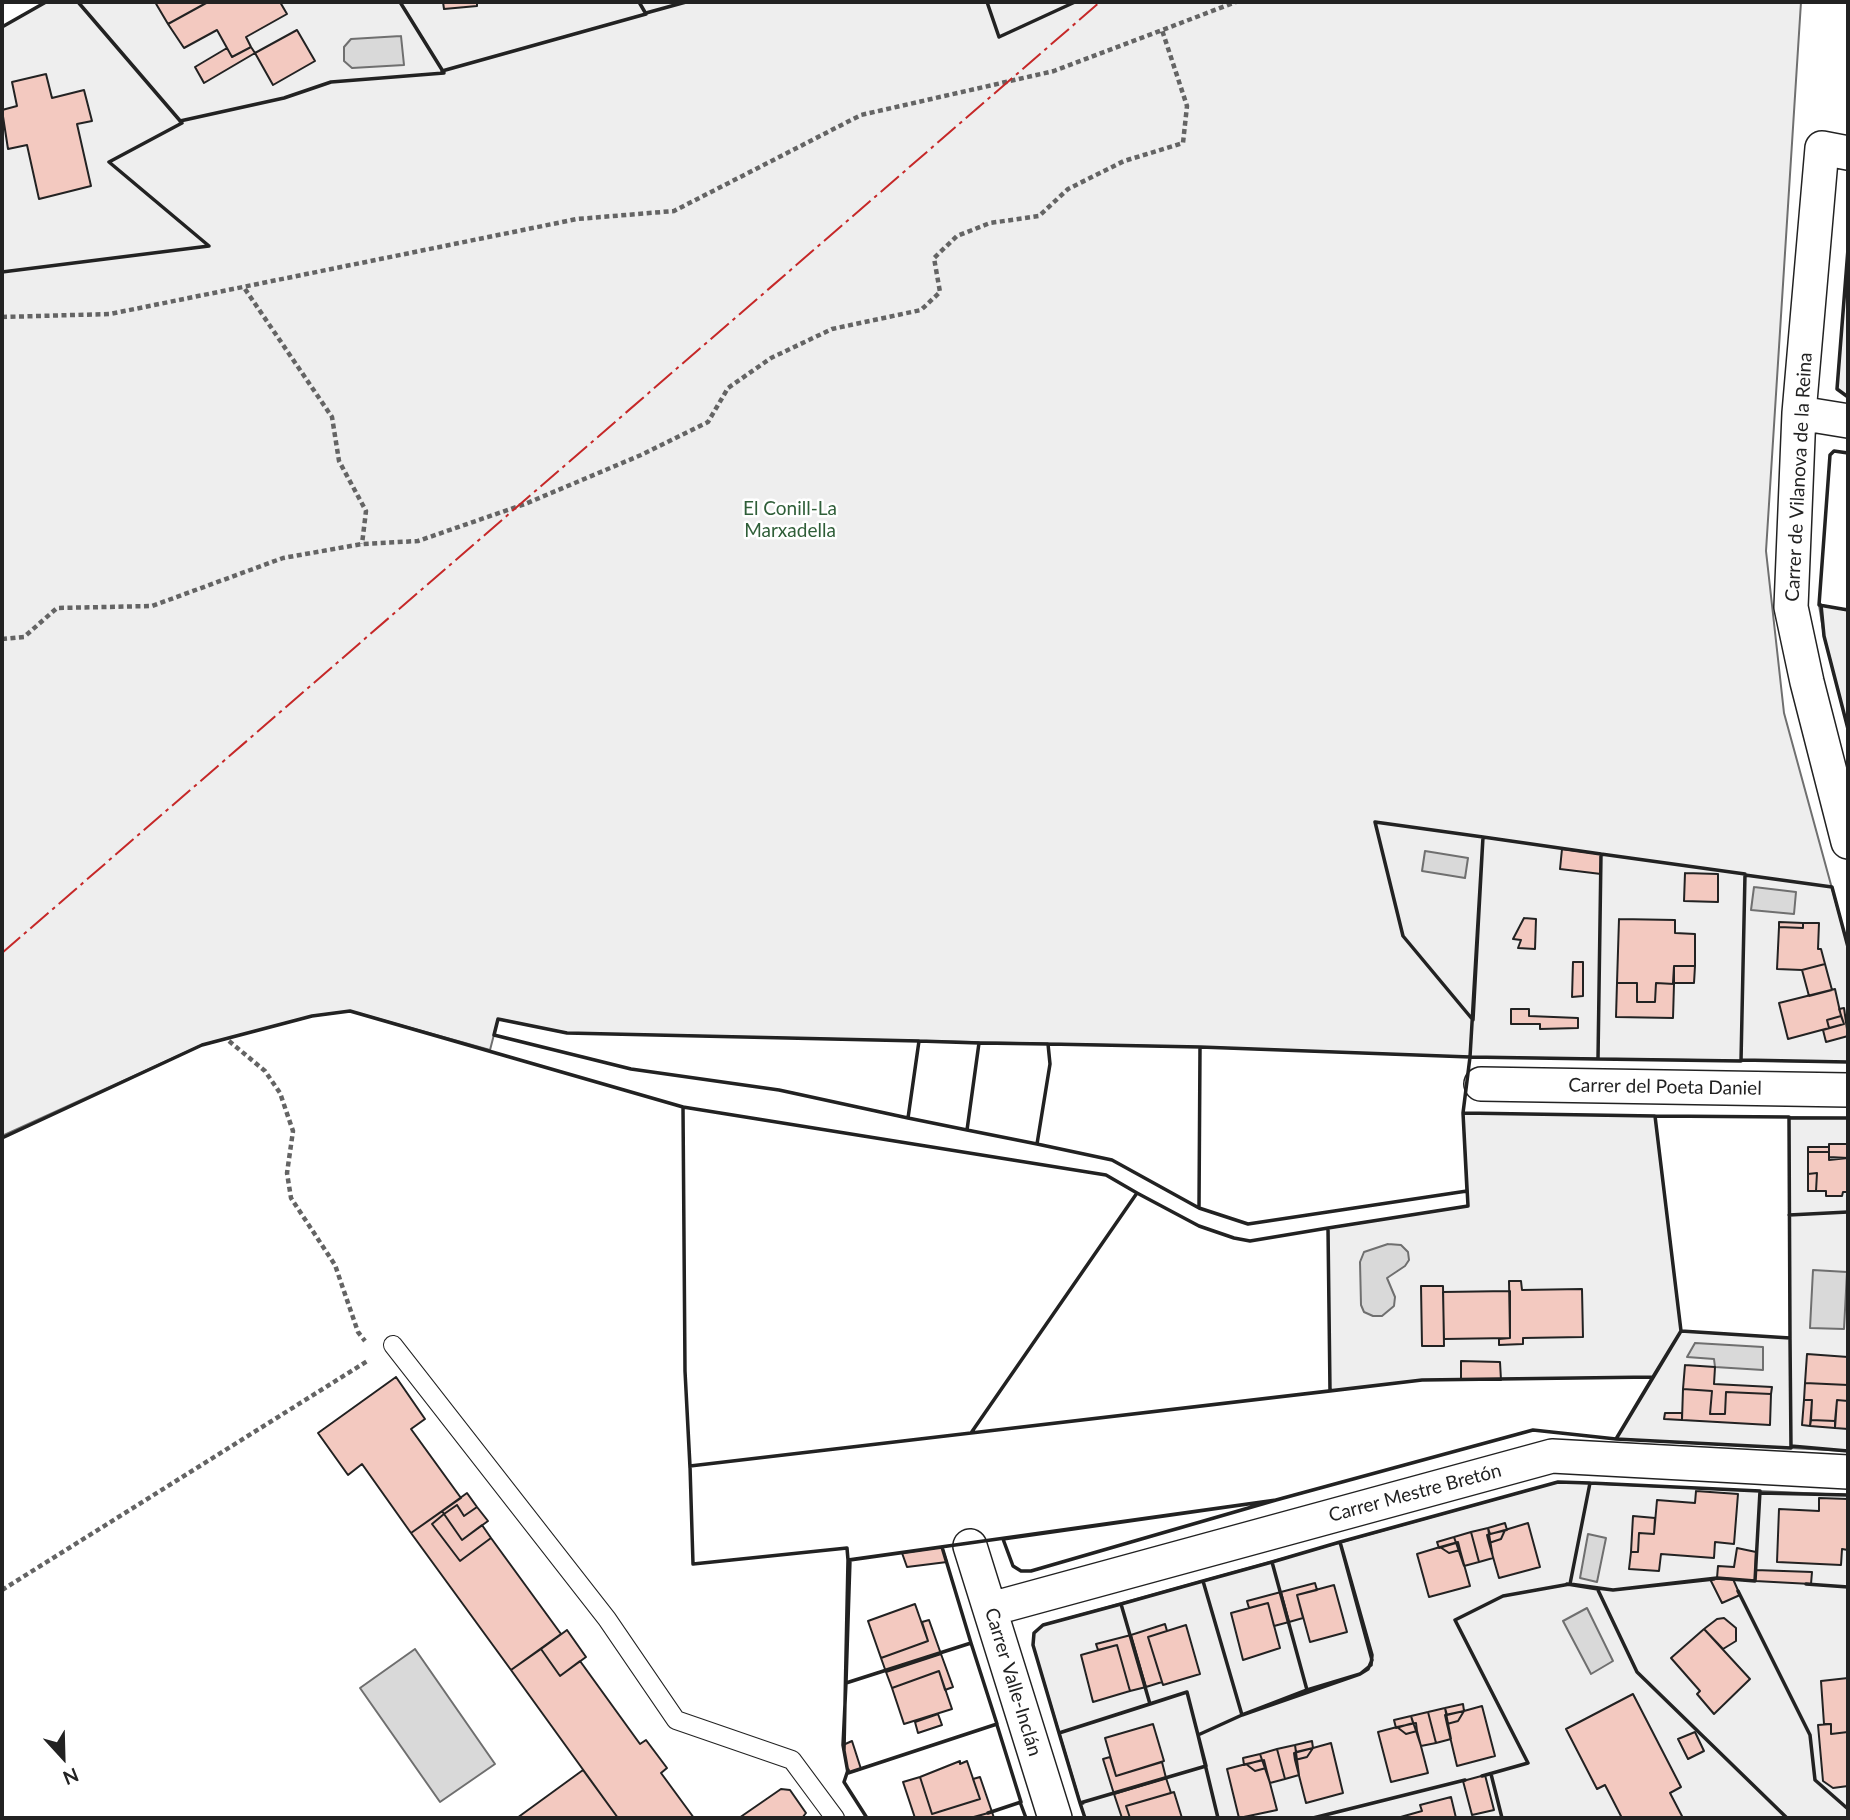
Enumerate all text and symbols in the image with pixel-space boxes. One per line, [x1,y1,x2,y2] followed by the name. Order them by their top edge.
[1781,352,1817,602] street label: Carrer de Vilanova de la Reina
[743,498,837,542] park label: El Conill-La Marxadella
[1568,1074,1762,1100] street label: Carrer del Poeta Daniel
[1326,1459,1504,1527] street label: Carrer Mestre Bretón
[980,1605,1046,1759] street label: Carrer Valle-Inclán
[28,1722,98,1792] north arrow
[60,1764,82,1790] text: N

